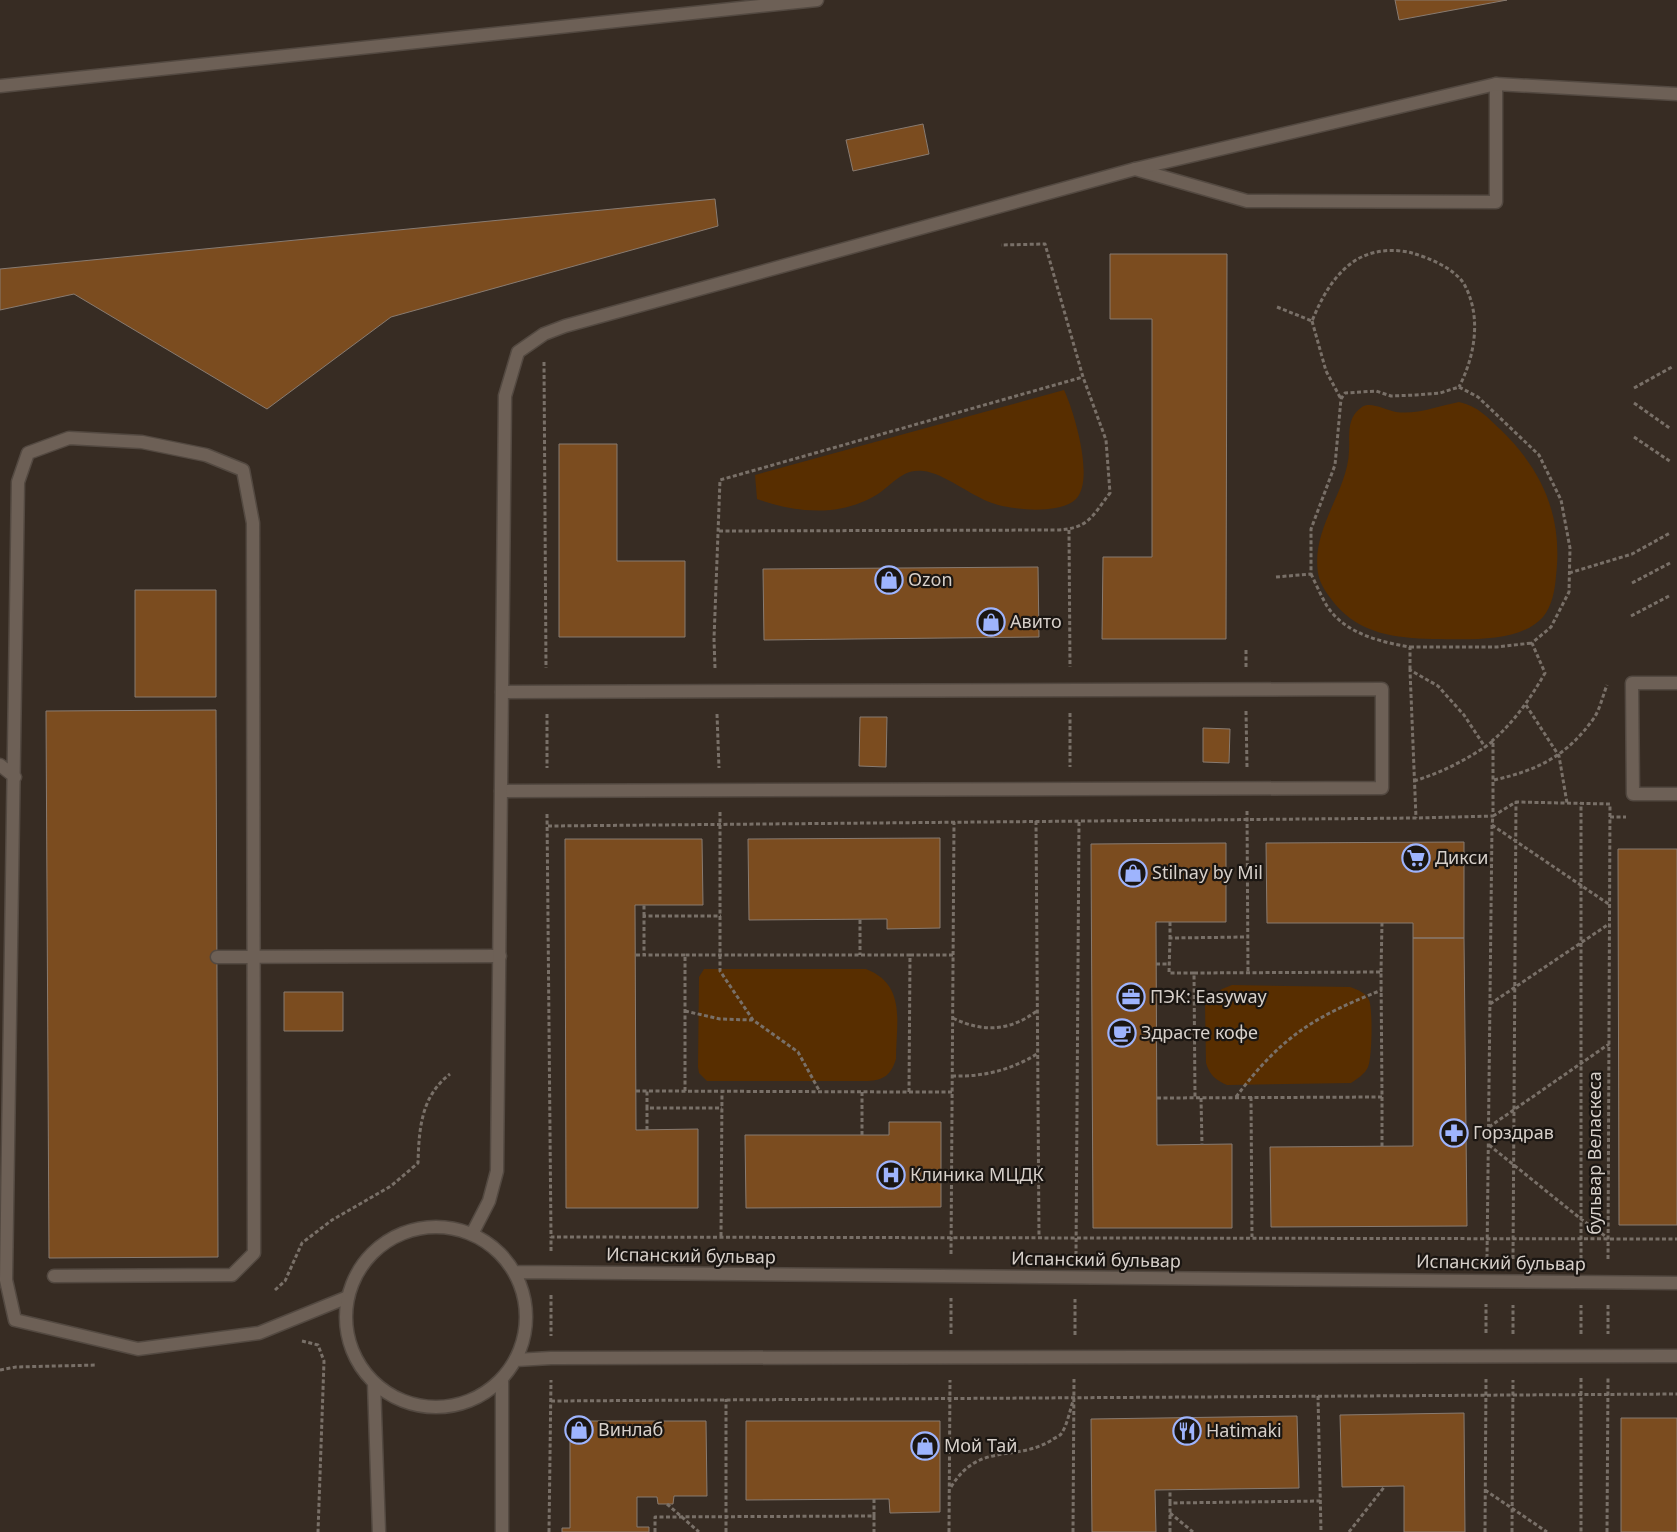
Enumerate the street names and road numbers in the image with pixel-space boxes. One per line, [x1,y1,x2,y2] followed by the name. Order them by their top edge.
[1582,1071,1606,1235] street label: бульвар Веласкеса
[606,1242,776,1268] street label: Испанский бульвар
[1011,1246,1181,1272] street label: Испанский бульвар
[1416,1249,1586,1275] street label: Испанский бульвар

